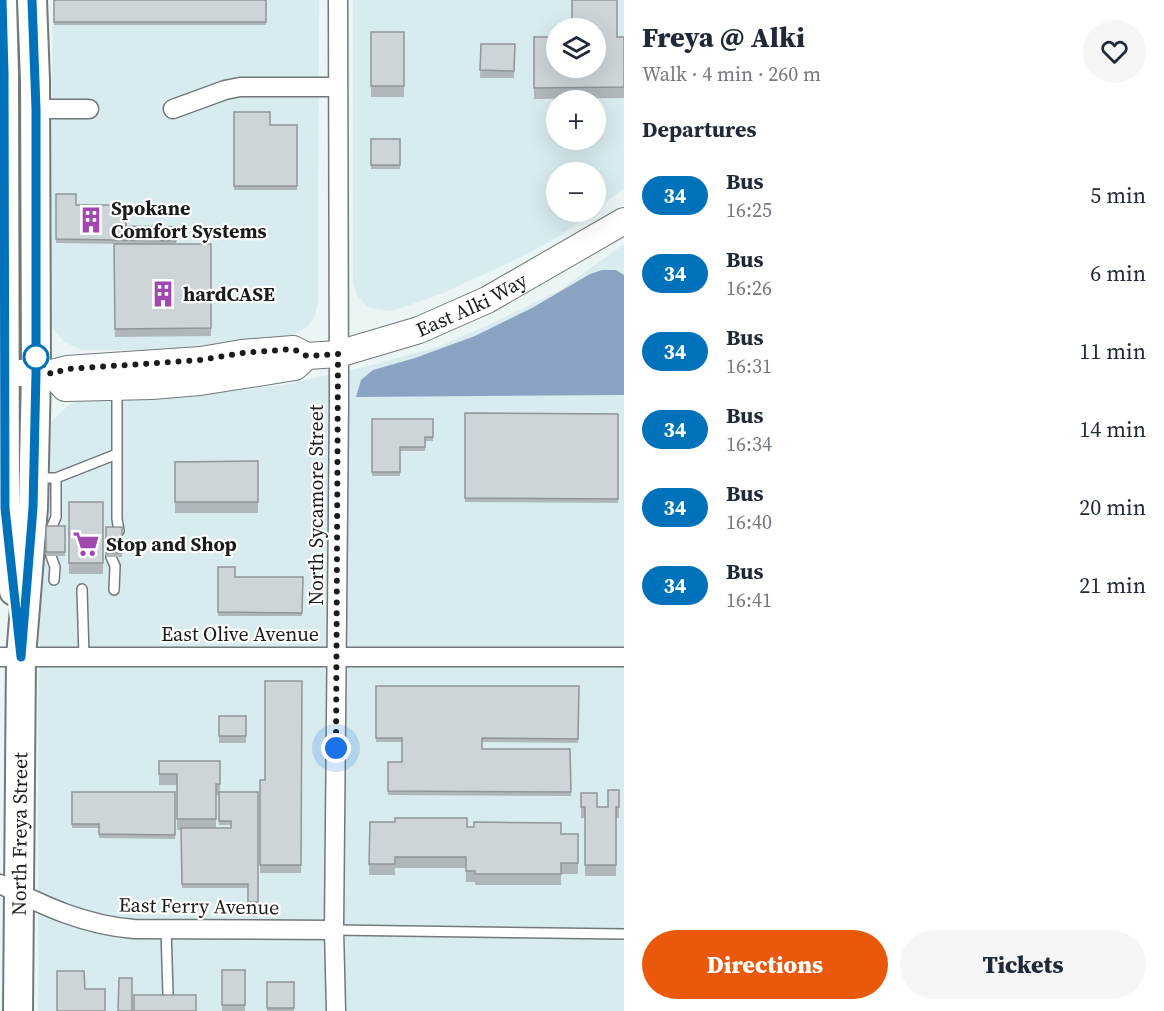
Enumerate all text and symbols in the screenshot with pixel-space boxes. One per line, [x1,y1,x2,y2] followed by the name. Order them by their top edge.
[546,18,606,222] map controls
[546,18,606,78] button: layers
[642,18,805,56] text: Freya @ Alki
[1083,20,1146,83] button: heart
[642,60,821,88] text: Walk · 4 min · 260 m
[546,90,606,150] button: +
[642,114,756,144] text: Departures
[546,162,606,222] button: −
[726,166,763,196] text: Bus
[1090,180,1146,210] text: 5 min
[664,181,686,210] text: 34
[111,194,267,245] place label: Spokane Comfort Systems
[726,196,772,224] text: 16:25
[76,205,106,235] building icon: Spokane Comfort Systems
[726,244,763,274] text: Bus
[1090,258,1146,288] text: 6 min
[664,259,686,288] text: 34
[412,265,533,344] street label: East Alki Way
[726,274,772,302] text: 16:26
[148,279,178,309] building icon: hardCASE
[183,280,275,308] place label: hardCASE
[726,322,763,352] text: Bus
[1079,336,1146,366] text: 11 min
[664,337,686,366] text: 34
[23,344,49,370] unlabelled marker
[726,352,772,380] text: 16:31
[726,400,763,430] text: Bus
[302,404,330,605] street label: North Sycamore Street
[1079,414,1146,444] text: 14 min
[664,415,686,444] text: 34
[726,430,772,458] text: 16:34
[726,478,763,508] text: Bus
[1079,492,1146,522] text: 20 min
[664,493,686,522] text: 34
[726,508,772,536] text: 16:40
[71,529,101,559] supermarket icon: Stop and Shop
[106,530,237,558] place label: Stop and Shop
[726,556,763,586] text: Bus
[1079,570,1146,600] text: 21 min
[664,571,686,600] text: 34
[726,586,772,614] text: 16:41
[161,620,319,648] street label: East Olive Avenue
[321,733,351,763] your location
[5,752,34,916] street label: North Freya Street
[118,891,280,921] street label: East Ferry Avenue
[642,930,888,999] button: Directions
[900,930,1146,999] button: Tickets

